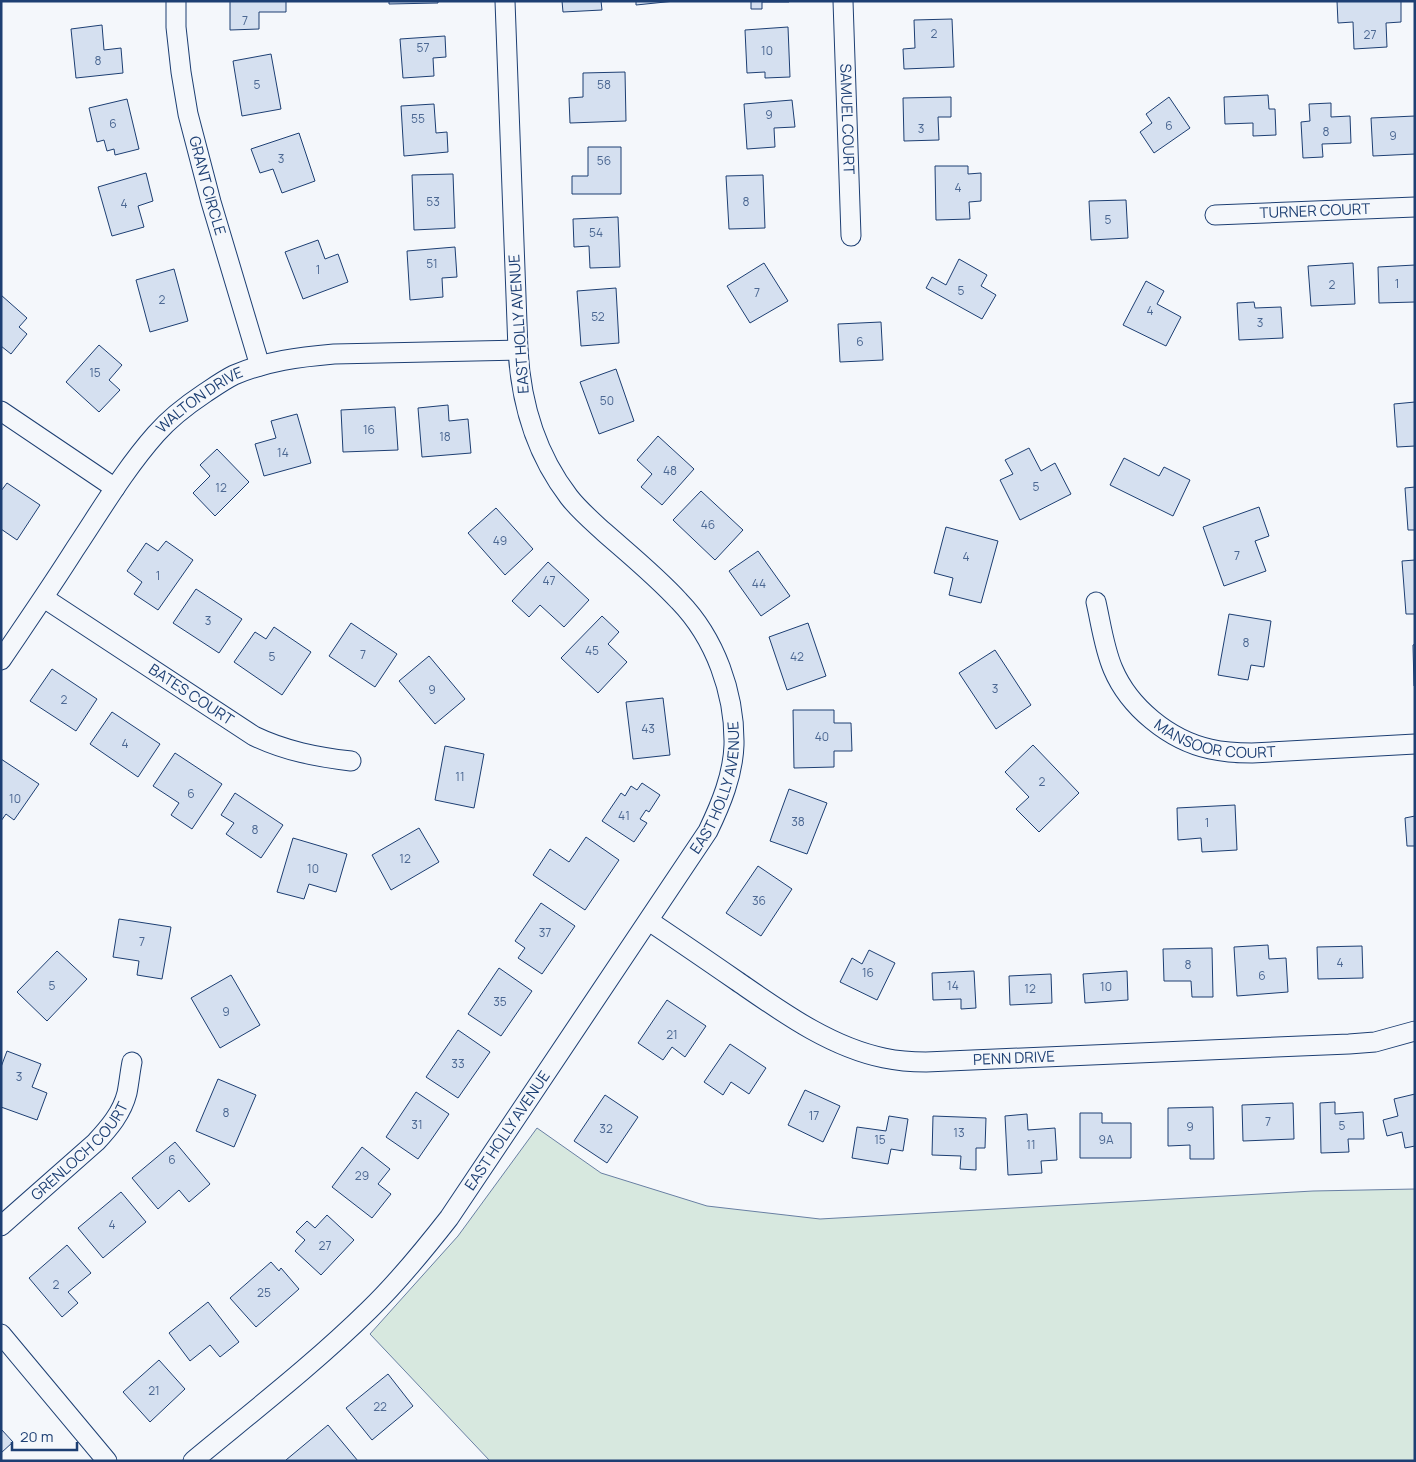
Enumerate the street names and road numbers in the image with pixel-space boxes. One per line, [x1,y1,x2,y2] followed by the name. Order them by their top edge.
[835,63,860,175] street label: SAMUEL COURT
[184,134,231,238] street label: GRANT CIRCLE
[1259,198,1371,223] street label: TURNER COURT
[503,254,534,394] street label: EAST HOLLY AVENUE
[151,361,246,438] street label: WALTON DRIVE
[145,659,238,730] street label: BATES COURT
[1150,714,1276,763] street label: MANSOOR COURT
[685,721,744,858] street label: EAST HOLLY AVENUE
[973,1046,1055,1070] street label: PENN DRIVE
[459,1067,555,1194] street label: EAST HOLLY AVENUE
[26,1098,133,1205] street label: GRENLOCH COURT

